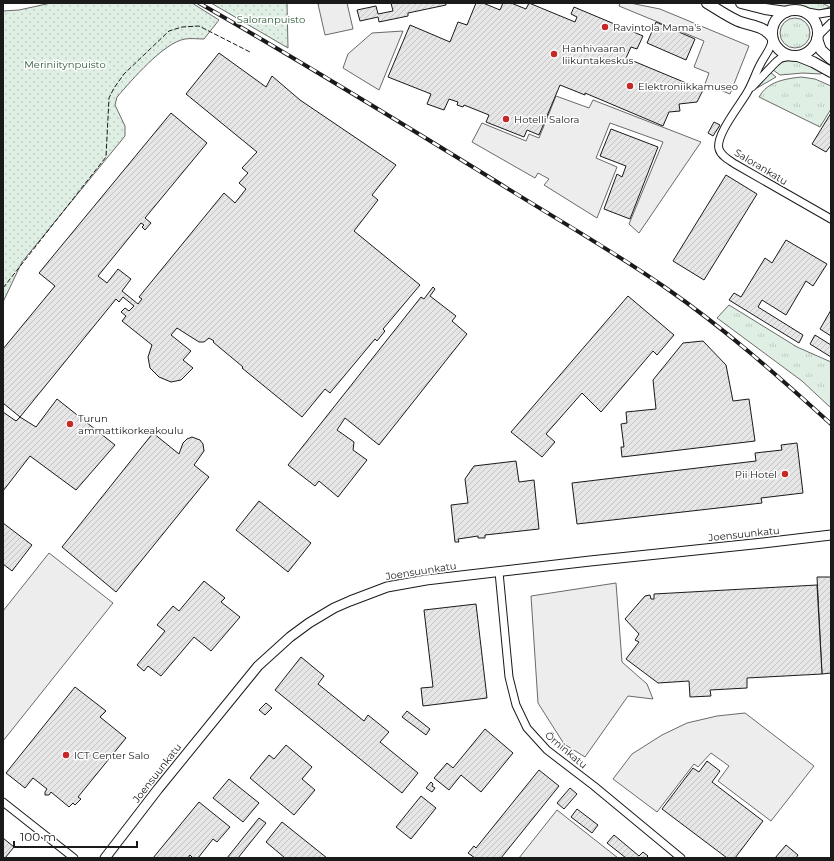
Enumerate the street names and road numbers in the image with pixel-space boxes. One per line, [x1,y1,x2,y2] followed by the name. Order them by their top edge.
[732,146,790,188] street label: Salorankatu
[707,524,780,544] street label: Joensuunkatu
[384,559,457,583] street label: Joensuunkatu
[542,729,590,771] street label: Örninkatu
[129,741,184,806] street label: Joensuunkatu

